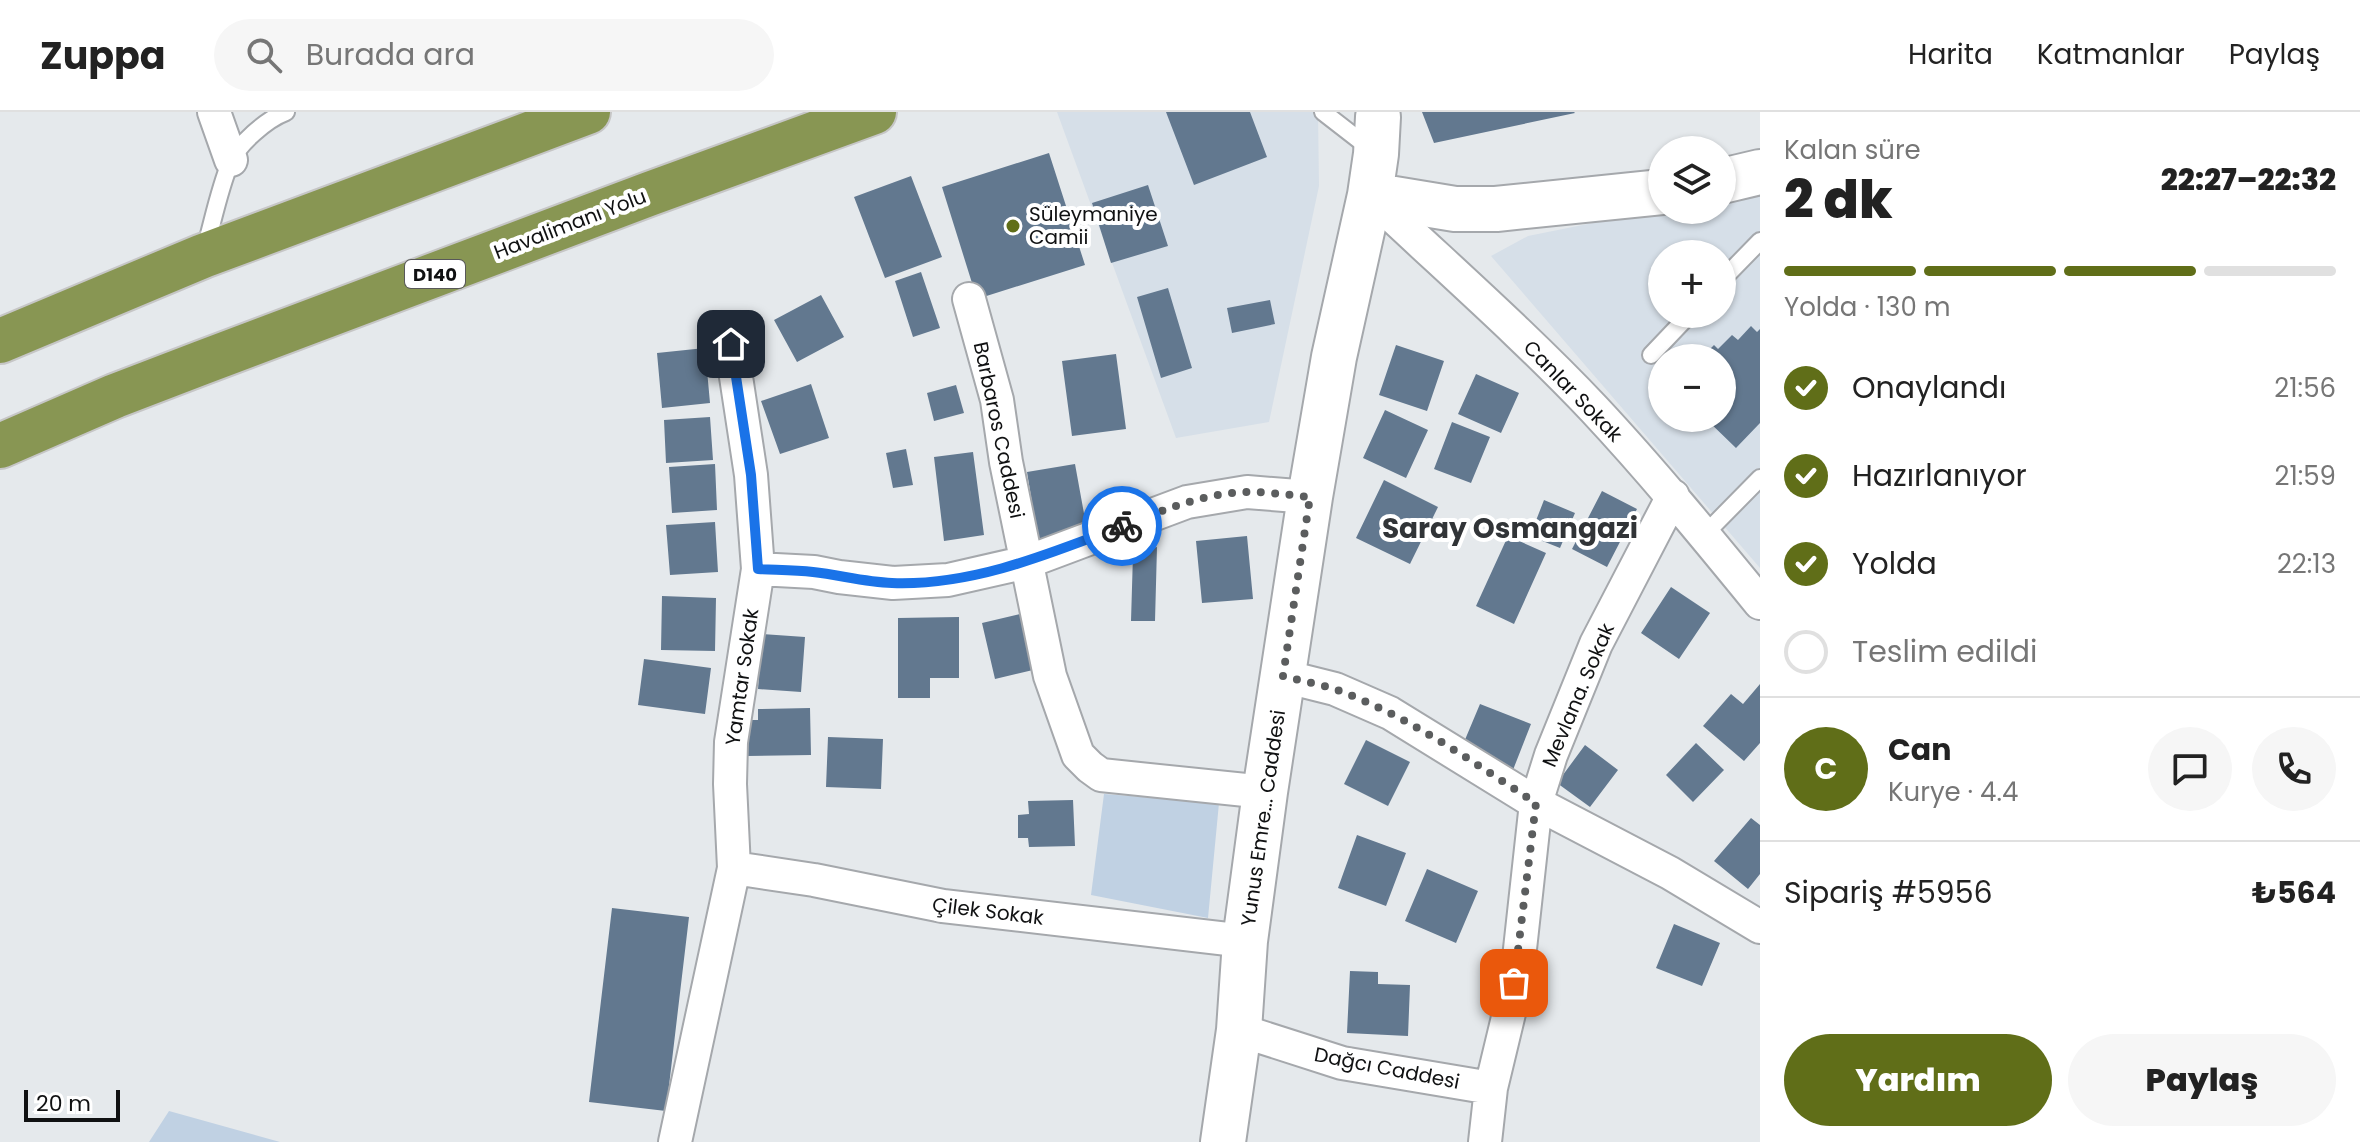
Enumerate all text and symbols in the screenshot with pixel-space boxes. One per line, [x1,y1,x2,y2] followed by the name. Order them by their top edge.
[214,19,774,91] search box
[40,29,166,82] text: Zuppa
[242,33,286,77] icon: search
[306,33,475,76] text: Burada ara
[1908,35,1993,74] text: Harita
[2037,35,2185,74] text: Katmanlar
[2229,35,2320,74] text: Paylaş
[1784,132,1921,168] text: Kalan süre
[1648,136,1736,432] map controls
[1648,136,1736,224] button: layers
[2161,158,2336,201] text: 22:27–22:32
[1784,163,1893,236] text: 2 dk
[490,182,650,266] street label: Havalimanı Yolu
[1029,200,1158,251] place label: Süleymaniye Camii
[1004,217,1022,235] marker: Süleymaniye Camii
[1648,240,1736,328] button: +
[405,260,465,288] road number: D140
[1784,289,1950,325] text: Yolda · 130 m
[697,310,765,378] pin
[709,322,753,366] icon: home
[1517,334,1629,449] street label: Canlar Sokak
[967,339,1031,521] street label: Barbaros Caddesi
[1648,344,1736,432] button: −
[1784,366,1828,410] icon: check
[1852,366,2006,409] text: Onaylandı
[2274,370,2336,406] text: 21:56
[1784,454,1828,498] icon: check
[1852,454,2027,497] text: Hazırlanıyor
[2274,458,2336,494] text: 21:59
[1082,486,1162,566] courier
[1100,504,1144,548] icon: bike
[1382,509,1638,548] district label: Saray Osmangazi
[1784,542,1828,586] icon: check
[1852,542,1937,585] text: Yolda
[2277,546,2336,582] text: 22:13
[719,606,766,747] street label: Yamtar Sokak
[1535,618,1621,771] street label: Mevlana. Sokak
[1852,630,2037,673] text: Teslim edildi
[1234,708,1292,928] street label: Yunus Emre... Caddesi
[2148,727,2232,811] button: chat
[2252,727,2336,811] button: phone
[1888,728,1951,771] text: Can
[1815,747,1837,790] text: C
[1888,774,2018,810] text: Kurye · 4.4
[1784,871,1993,914] text: Sipariş #5956
[2252,871,2336,914] text: ₺564
[931,890,1046,932] street label: Çilek Sokak
[1480,949,1548,1017] pin
[1492,961,1536,1005] icon: bag
[1784,1034,2052,1126] button: Yardım
[2068,1034,2336,1126] button: Paylaş
[1312,1040,1462,1096] street label: Dağcı Caddesi
[24,1086,120,1122] scale bar
[36,1088,91,1119] text: 20 m

